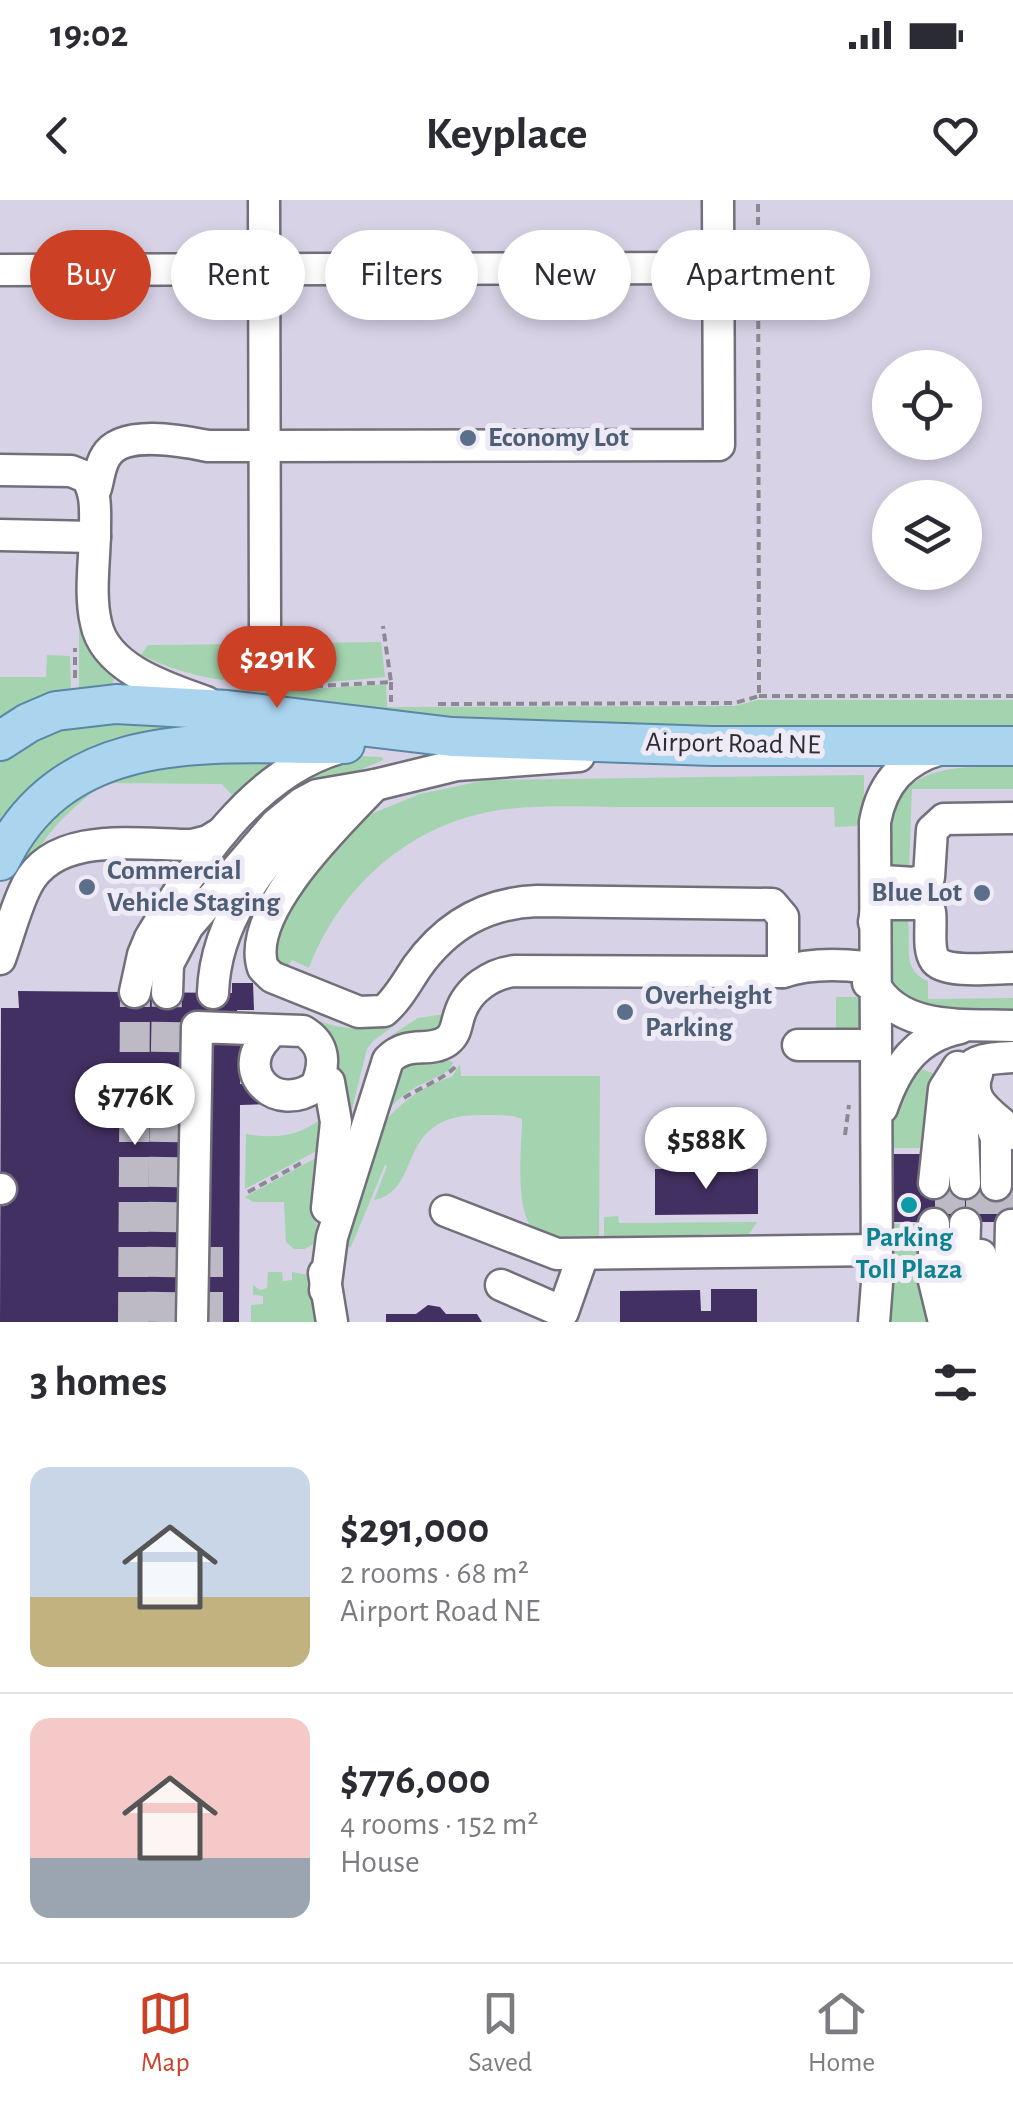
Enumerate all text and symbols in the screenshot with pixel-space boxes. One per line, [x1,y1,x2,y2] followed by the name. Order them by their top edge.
[50,16,128,54] text: 19:02
[30,108,85,163] icon: back
[928,108,983,163] icon: heart
[425,112,588,157] text: Keyplace
[30,230,151,320] chip: Buy
[171,230,305,320] chip: Rent
[325,230,478,320] chip: Filters
[498,230,631,320] chip: New
[651,230,870,320] chip: Apartment
[872,350,982,590] map controls
[872,350,982,460] button: locate
[488,424,629,452] place label: Economy Lot
[457,427,479,449] marker: Economy Lot
[872,480,982,590] button: layers
[207,626,347,711] pin: $291K
[239,642,315,674] text: $291K
[645,728,821,760] street label: Airport Road NE
[107,857,281,917] place label: Commercial Vehicle Staging
[76,876,98,898] marker: Commercial Vehicle Staging
[871,879,963,907] place label: Blue Lot
[971,882,993,904] marker: Blue Lot
[645,982,772,1042] place label: Overheight Parking
[614,1001,636,1023] marker: Overheight Parking
[65,1063,205,1148] pin: $776K
[97,1079,173,1111] text: $776K
[636,1107,776,1192] pin: $588K
[667,1123,745,1155] text: $588K
[898,1194,920,1216] marker: Parking Toll Plaza
[856,1224,962,1284] place label: Parking Toll Plaza
[928,1355,983,1410] icon: filters
[30,1361,167,1403] text: 3 homes
[110,1507,230,1627] icon: home
[340,1508,489,1550] text: $291,000
[340,1557,529,1589] text: 2 rooms · 68 m²
[340,1595,540,1627] text: Airport Road NE
[110,1758,230,1878] icon: home
[340,1759,491,1801] text: $776,000
[340,1808,538,1840] text: 4 rooms · 152 m²
[340,1846,420,1878] text: House
[138,1986,193,2080] tab: Map
[468,1986,532,2080] tab: Saved
[808,1986,875,2080] tab: Home

